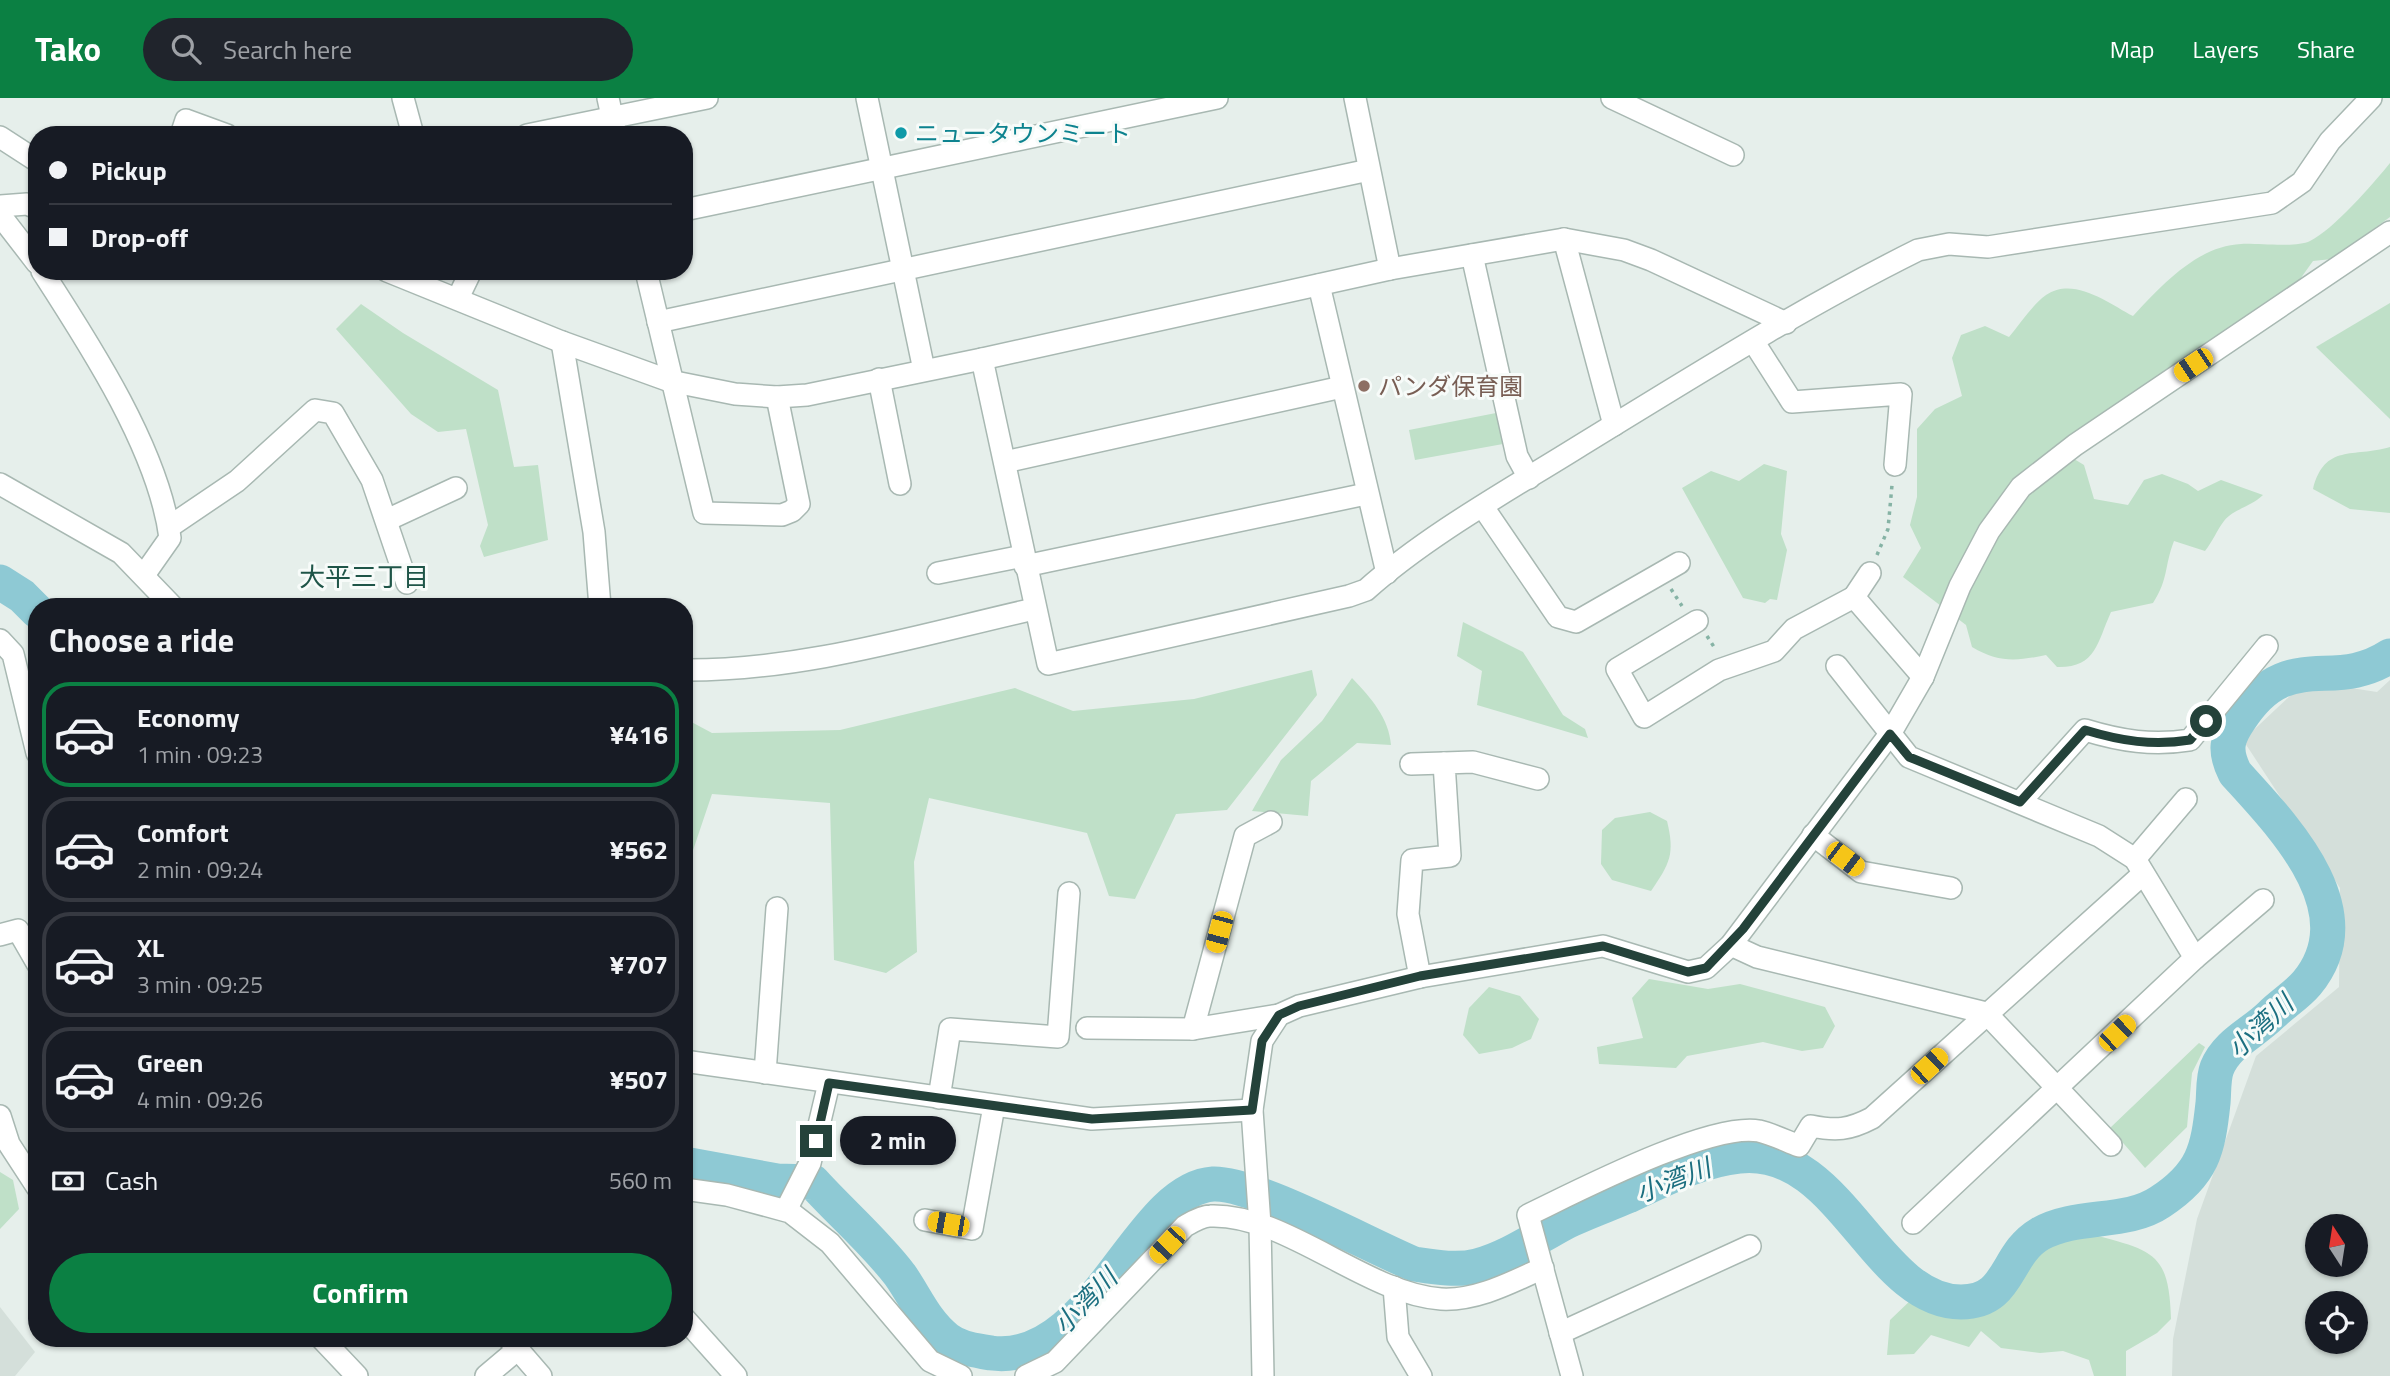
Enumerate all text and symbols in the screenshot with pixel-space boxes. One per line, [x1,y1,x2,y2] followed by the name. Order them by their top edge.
[143,18,633,81] search box
[35,24,101,74] text: Tako
[167,30,205,68] icon: search
[223,30,352,69] text: Search here
[2110,31,2155,67] text: Map
[2193,31,2259,67] text: Layers
[2297,31,2355,67] text: Share
[915,115,1131,151] place label: ニュータウンミート
[893,125,909,141] marker: ニュータウンミート
[91,151,167,190] text: Pickup
[91,218,188,257] text: Drop-off
[2170,345,2217,385] car
[1378,368,1523,404] place label: パンダ保育園
[1356,378,1372,394] marker: パンダ保育園
[299,557,429,596] district label: 大平三丁目
[49,616,234,664] text: Choose a ride
[137,698,239,737] text: Economy
[53,703,116,766] icon: car
[2190,705,2222,737] route start
[610,715,668,754] text: ¥416
[137,737,263,772] text: 1 min · 09:23
[137,813,229,852] text: Comfort
[53,818,116,881] icon: car
[610,830,668,869] text: ¥562
[1822,838,1869,880] car
[137,852,263,887] text: 2 min · 09:24
[1204,909,1235,955] car
[137,928,164,967] text: XL
[53,933,116,996] icon: car
[610,945,668,984] text: ¥707
[137,967,263,1002] text: 3 min · 09:25
[2218,983,2304,1067] water label: 小湾川
[2095,1011,2140,1055] car
[137,1043,203,1082] text: Green
[1907,1044,1952,1088] car
[53,1048,116,1111] icon: car
[610,1060,668,1099] text: ¥507
[137,1082,263,1117] text: 4 min · 09:26
[840,1116,956,1166] callout: 2 min
[870,1123,926,1158] text: 2 min
[800,1125,832,1157] route end
[1630,1147,1719,1212] water label: 小湾川
[105,1161,158,1200] text: Cash
[49,1162,87,1200] icon: cash
[609,1163,672,1198] text: 560 m
[926,1210,971,1238] car
[2305,1214,2368,1278] north arrow
[2305,1214,2368,1354] map controls
[1145,1222,1190,1268] car
[49,1253,672,1333] button: Confirm
[1044,1257,1128,1343] water label: 小湾川
[2305,1291,2368,1354] button: locate

